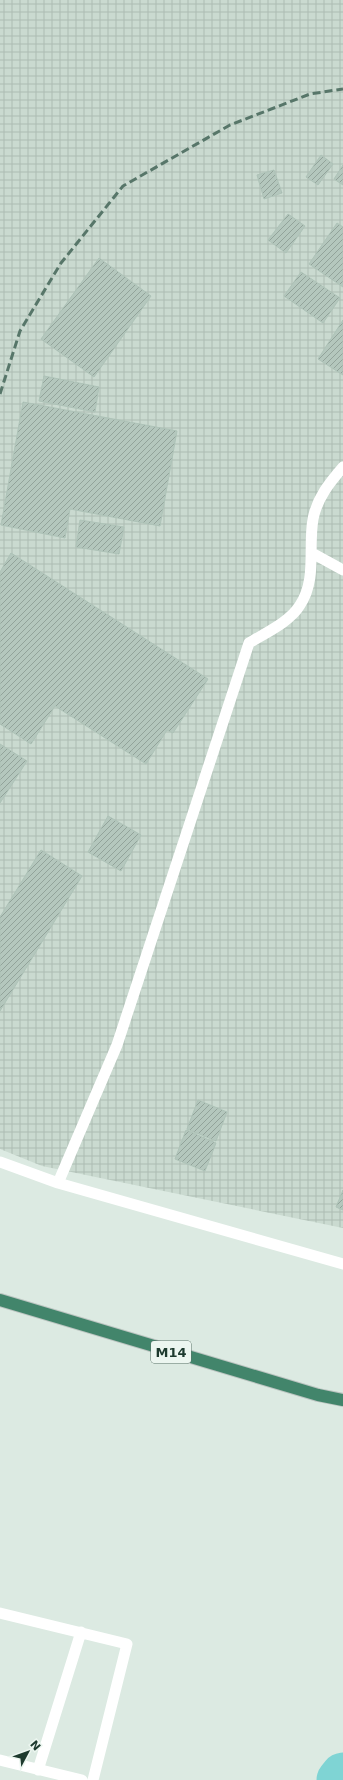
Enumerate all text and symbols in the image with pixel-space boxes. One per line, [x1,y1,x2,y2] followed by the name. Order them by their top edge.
[151,1341,191,1363] road number: M14
[8,1732,48,1772] north arrow
[27,1738,43,1754] text: N

